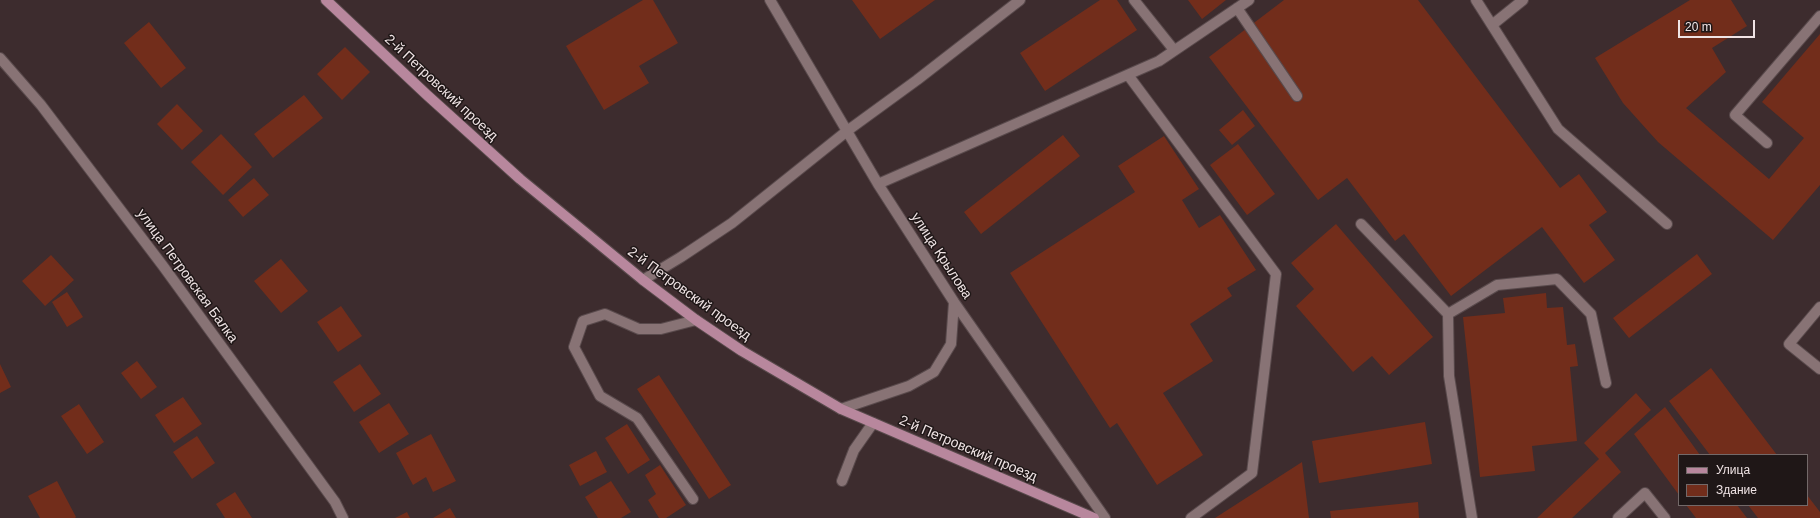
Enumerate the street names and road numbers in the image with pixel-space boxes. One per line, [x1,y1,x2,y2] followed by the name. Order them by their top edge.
[381,31,501,145] street label: 2-й Петровский проезд
[133,206,241,346] street label: улица Петровская Балка
[907,210,975,302] street label: улица Крылова
[624,244,754,344] street label: 2-й Петровский проезд
[896,412,1040,486] street label: 2-й Петровский проезд

